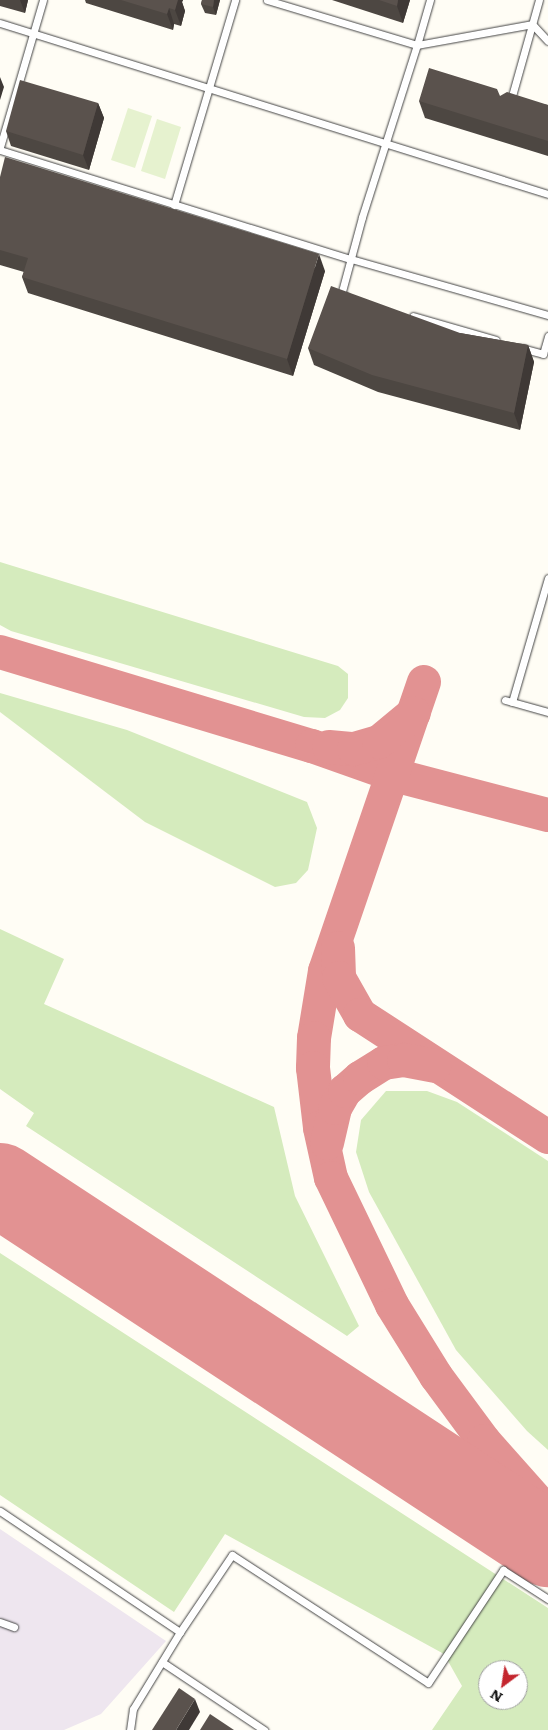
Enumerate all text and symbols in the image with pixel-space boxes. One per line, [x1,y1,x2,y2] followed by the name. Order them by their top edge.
[478,1660,528,1710] north arrow
[486,1685,506,1709] text: N

